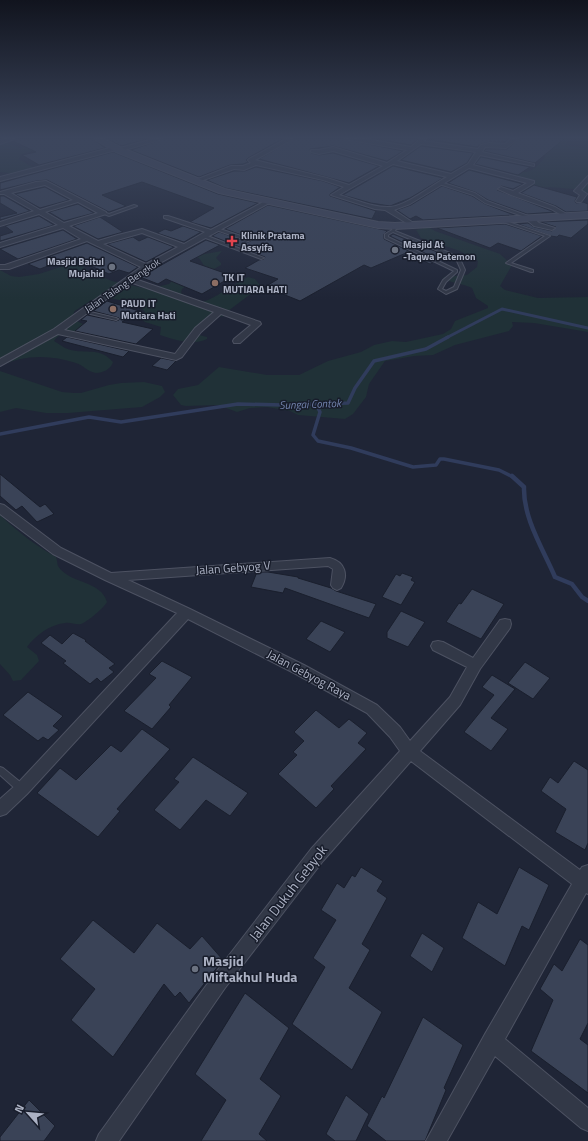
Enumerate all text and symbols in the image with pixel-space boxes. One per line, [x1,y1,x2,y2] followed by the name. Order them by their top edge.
[241,228,305,255] place label: Klinik Pratama Assyifa
[226,235,238,247] marker: Klinik Pratama Assyifa
[403,237,476,264] place label: Masjid At -Taqwa Patemon
[390,245,400,255] marker: Masjid At -Taqwa Patemon
[47,254,104,281] place label: Masjid Baitul Mujahid
[81,254,163,316] street label: Jalan Talang Bengkok
[107,262,117,272] marker: Masjid Baitul Mujahid
[223,270,287,297] place label: TK IT MUTIARA HATI
[210,278,220,288] marker: TK IT MUTIARA HATI
[121,296,176,323] place label: PAUD IT Mutiara Hati
[108,304,118,314] marker: PAUD IT Mutiara Hati
[279,395,342,413] water label: Sungai Contok
[195,555,271,580] street label: Jalan Gebyog V
[264,644,355,705] street label: Jalan Gebyog Raya
[243,840,332,945] street label: Jalan Dukuh Gebyok
[203,950,298,987] place label: Masjid Miftakhul Huda
[190,964,200,974] marker: Masjid Miftakhul Huda
[8,1093,48,1133] north arrow
[10,1101,28,1115] text: N

